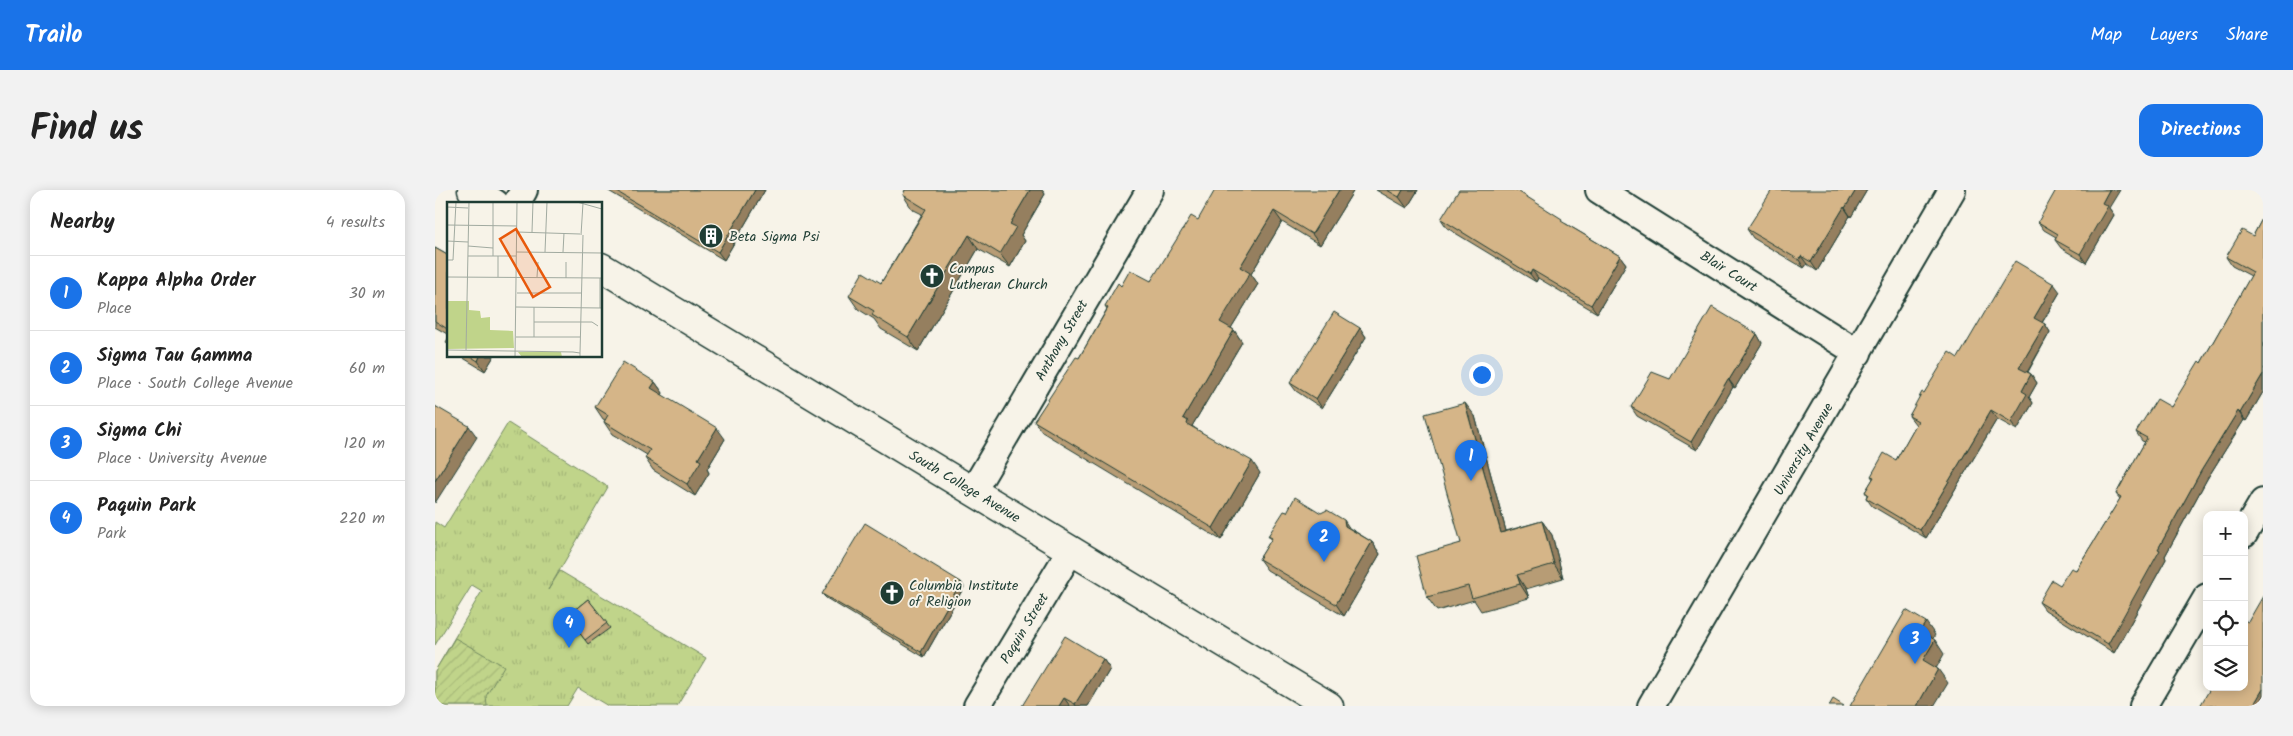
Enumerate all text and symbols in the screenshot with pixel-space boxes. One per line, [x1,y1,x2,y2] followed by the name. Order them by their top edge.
[25,16,83,55] text: Trailo
[2091,21,2122,50] text: Map
[2150,21,2198,50] text: Layers
[2226,21,2268,50] text: Share
[30,102,143,158] text: Find us
[2139,104,2263,157] button: Directions
[447,202,603,358] inset map
[50,206,115,239] text: Nearby
[326,210,385,235] text: 4 results
[698,223,724,249] building icon: Beta Sigma Psi
[729,226,820,248] place label: Beta Sigma Psi
[1695,246,1762,298] street label: Blair Court
[949,258,1048,296] place label: Campus Lutheran Church
[919,263,945,289] church icon: Campus Lutheran Church
[97,266,256,296] text: Kappa Alpha Order
[64,281,68,306] text: 1
[349,281,385,306] text: 30 m
[1030,295,1094,385] street label: Anthony Street
[97,296,131,321] text: Place
[97,341,253,371] text: Sigma Tau Gamma
[61,356,71,381] text: 2
[349,356,385,381] text: 60 m
[1469,362,1495,388] your location
[97,371,293,396] text: Place · South College Avenue
[1768,398,1840,500] street label: University Avenue
[97,416,182,446] text: Sigma Chi
[62,431,70,456] text: 3
[344,431,385,456] text: 120 m
[1455,440,1487,481] pin: 1
[905,445,1025,529] street label: South College Avenue
[97,446,267,471] text: Place · University Avenue
[97,491,195,521] text: Paquin Park
[62,506,70,531] text: 4
[339,506,385,531] text: 220 m
[2203,511,2248,691] map controls
[2203,511,2248,556] button: +
[97,521,126,546] text: Park
[1308,521,1340,562] pin: 2
[2203,556,2248,601] button: −
[909,575,1019,613] place label: Columbia Institute of Religion
[879,580,905,606] church icon: Columbia Institute of Religion
[995,588,1055,668] street label: Paquin Street
[2203,601,2248,646] button: locate
[553,607,585,648] pin: 4
[1899,623,1931,664] pin: 3
[2203,646,2248,691] button: layers

